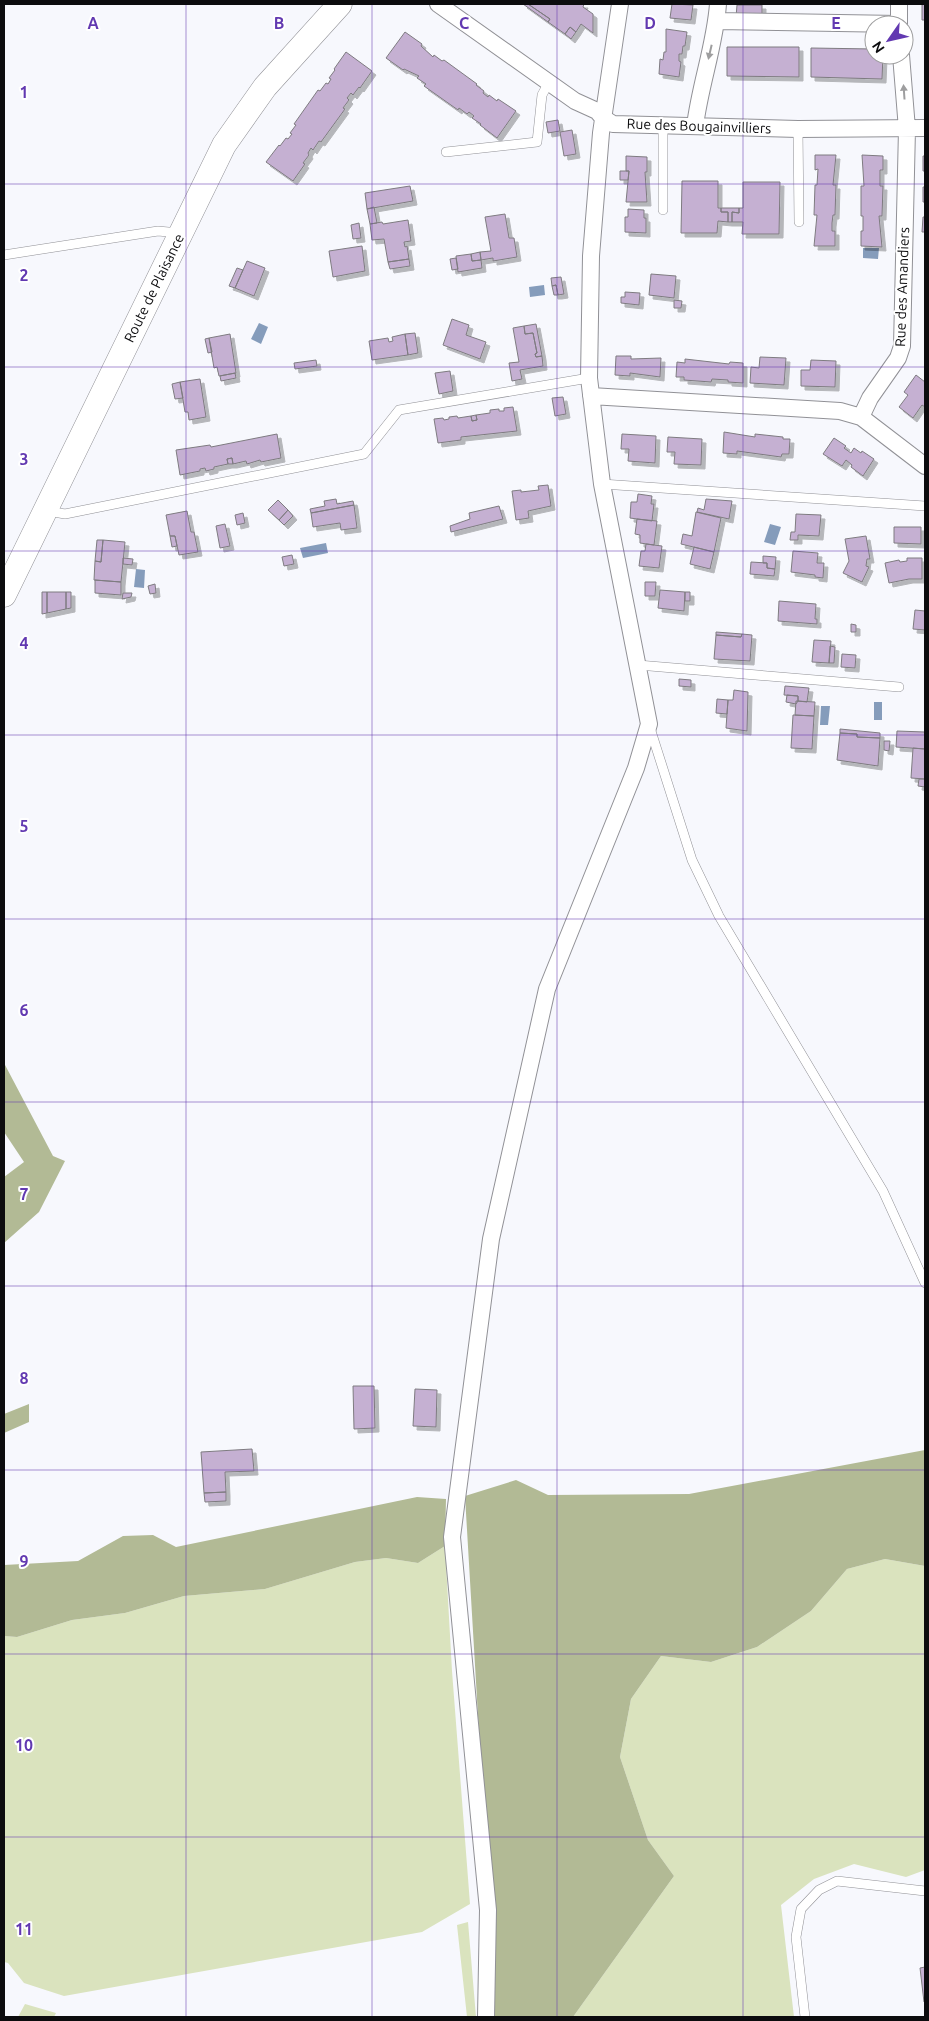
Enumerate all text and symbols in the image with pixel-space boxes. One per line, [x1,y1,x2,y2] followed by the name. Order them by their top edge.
[87,14,99,32] text: A
[274,14,284,32] text: B
[459,14,469,32] text: C
[644,14,656,32] text: D
[831,14,841,32] text: E
[864,15,914,65] north arrow
[869,38,888,56] text: N
[706,44,714,59] one-way arrow
[19,83,29,101] text: 1
[900,84,908,100] one-way arrow
[626,115,772,137] street label: Rue des Bougainvilliers
[892,227,912,347] street label: Rue des Amandiers
[121,231,187,345] street label: Route de Plaisance
[19,266,29,284] text: 2
[19,450,29,468] text: 3
[19,634,29,652] text: 4
[19,817,29,835] text: 5
[19,1001,29,1019] text: 6
[19,1185,29,1203] text: 7
[19,1369,29,1387] text: 8
[19,1552,29,1570] text: 9
[15,1736,33,1754] text: 10
[15,1920,33,1938] text: 11

